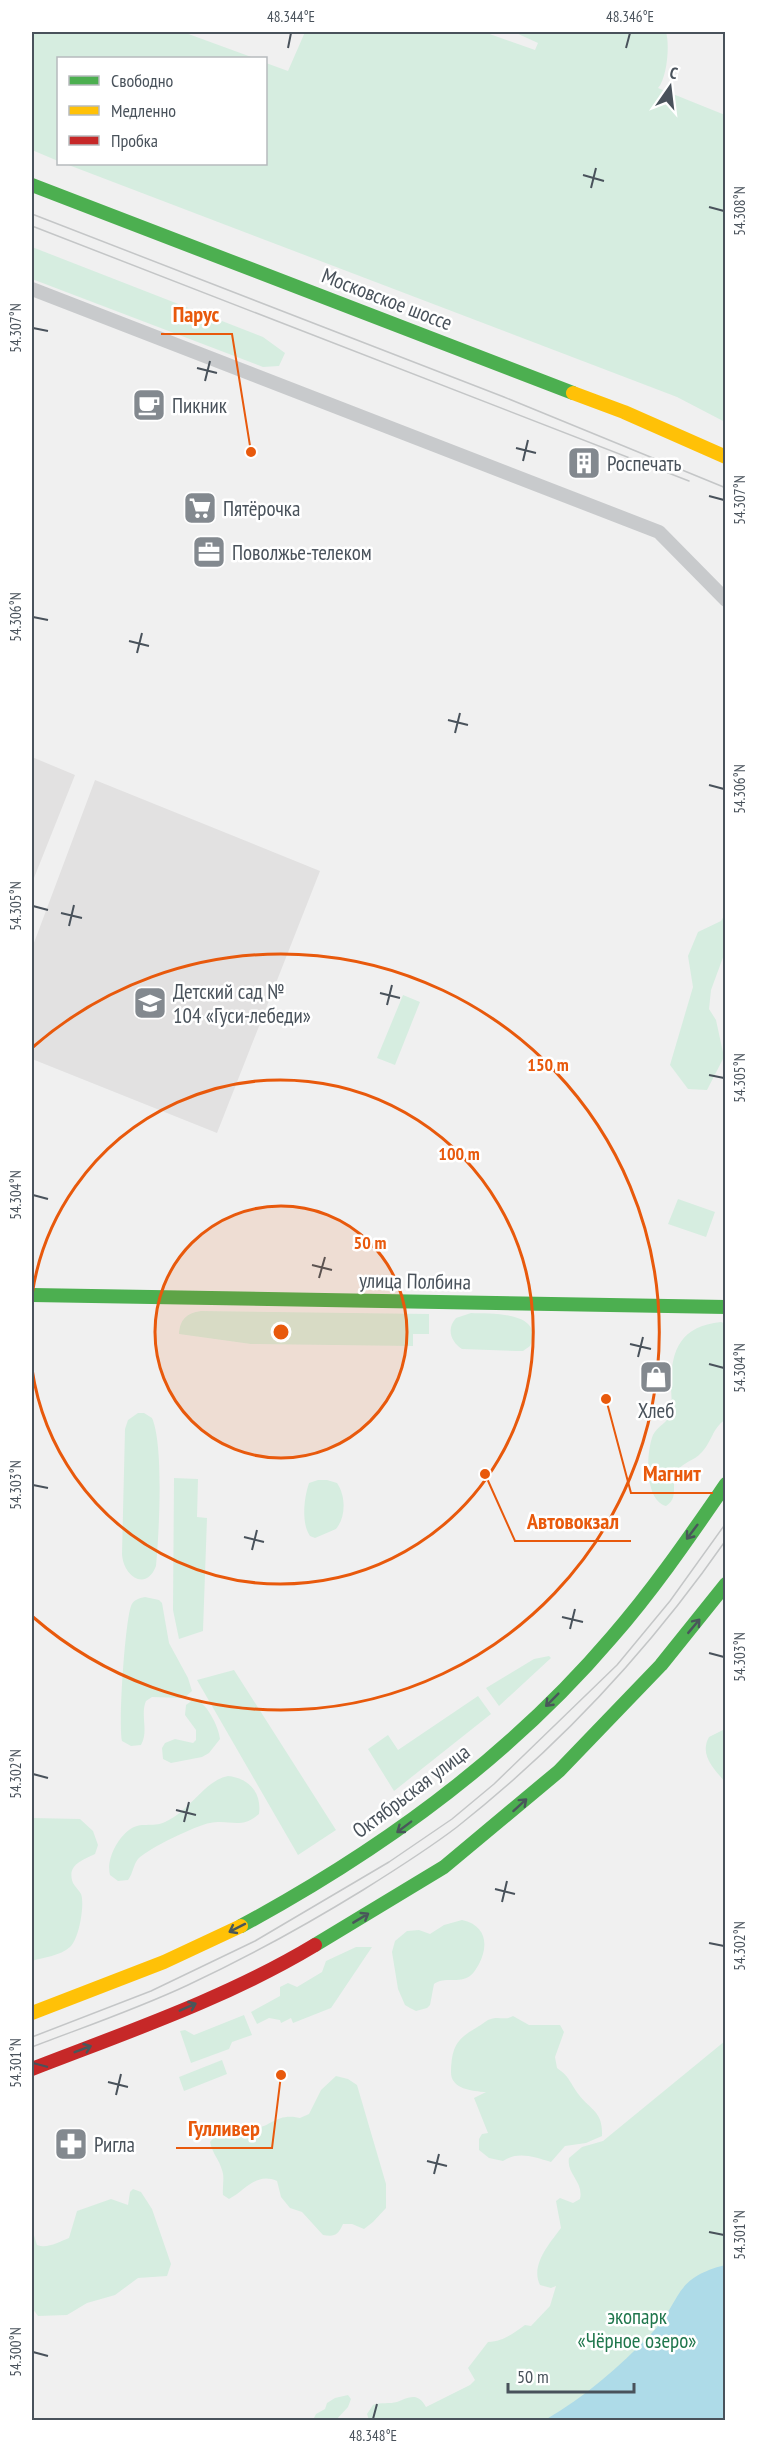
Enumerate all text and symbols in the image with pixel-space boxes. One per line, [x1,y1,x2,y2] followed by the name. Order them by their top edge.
[267,7,315,26] text: 48.344°E
[606,7,654,26] text: 48.346°E
[57,57,267,165] legend
[640,57,700,117] north arrow
[668,62,680,83] text: С
[111,69,174,92] text: Свободно
[111,99,176,122] text: Медленно
[111,129,158,152] text: Пробка
[730,186,749,236] text: 54.308°N
[318,262,456,336] street label: Московское шоссе
[161,294,232,334] callout: Парус
[173,300,220,328] text: Парус
[6,303,25,353] text: 54.307°N
[131,387,167,423] cafe icon: Пикник
[172,392,227,419] place label: Пикник
[566,445,602,481] building icon: Роспечать
[607,450,682,477] place label: Роспечать
[730,475,749,525] text: 54.307°N
[182,490,218,526] supermarket icon: Пятёрочка
[223,495,300,522] place label: Пятёрочка
[191,534,227,570] office icon: Поволжье-телеком
[232,539,372,566] place label: Поволжье-телеком
[6,592,25,642] text: 54.306°N
[730,764,749,814] text: 54.306°N
[6,881,25,931] text: 54.305°N
[173,978,311,1029] place label: Детский сад № 104 «Гуси-лебеди»
[132,985,168,1021] school or university icon: Детский сад № 104 «Гуси-лебеди»
[527,1053,569,1076] text: 150 m
[730,1053,749,1103] text: 54.305°N
[438,1142,480,1165] text: 100 m
[6,1170,25,1220] text: 54.304°N
[354,1231,386,1254] text: 50 m
[359,1267,471,1295] street label: улица Полбина
[271,1322,291,1342] centre of rings
[730,1343,749,1393] text: 54.304°N
[638,1359,674,1395] shop icon: Хлеб
[638,1397,674,1424] place label: Хлеб
[631,1453,713,1493] callout: Магнит
[643,1459,701,1487] text: Магнит
[6,1460,25,1510] text: 54.303°N
[515,1501,631,1541] callout: Автовокзал
[526,1507,619,1535] text: Автовокзал
[686,1524,698,1540] one-way arrow
[687,1619,701,1634] one-way arrow
[730,1632,749,1682] text: 54.303°N
[544,1693,559,1707] one-way arrow
[347,1738,475,1844] street label: Октябрьская улица
[6,1749,25,1799] text: 54.302°N
[511,1799,527,1813] one-way arrow
[396,1820,412,1833] one-way arrow
[352,1912,369,1924] one-way arrow
[730,1921,749,1971] text: 54.302°N
[229,1923,247,1934] one-way arrow
[178,2001,196,2012] one-way arrow
[6,2038,25,2088] text: 54.301°N
[73,2043,91,2054] one-way arrow
[176,2108,272,2148] callout: Гулливер
[188,2114,260,2142] text: Гулливер
[53,2126,89,2162] pharmacy icon: Ригла
[94,2131,135,2158] place label: Ригла
[730,2210,749,2260] text: 54.301°N
[578,2303,696,2354] park label: экопарк «Чёрное озеро»
[6,2327,25,2377] text: 54.300°N
[508,2356,634,2394] scale bar
[517,2365,549,2388] text: 50 m
[349,2426,397,2445] text: 48.348°E

